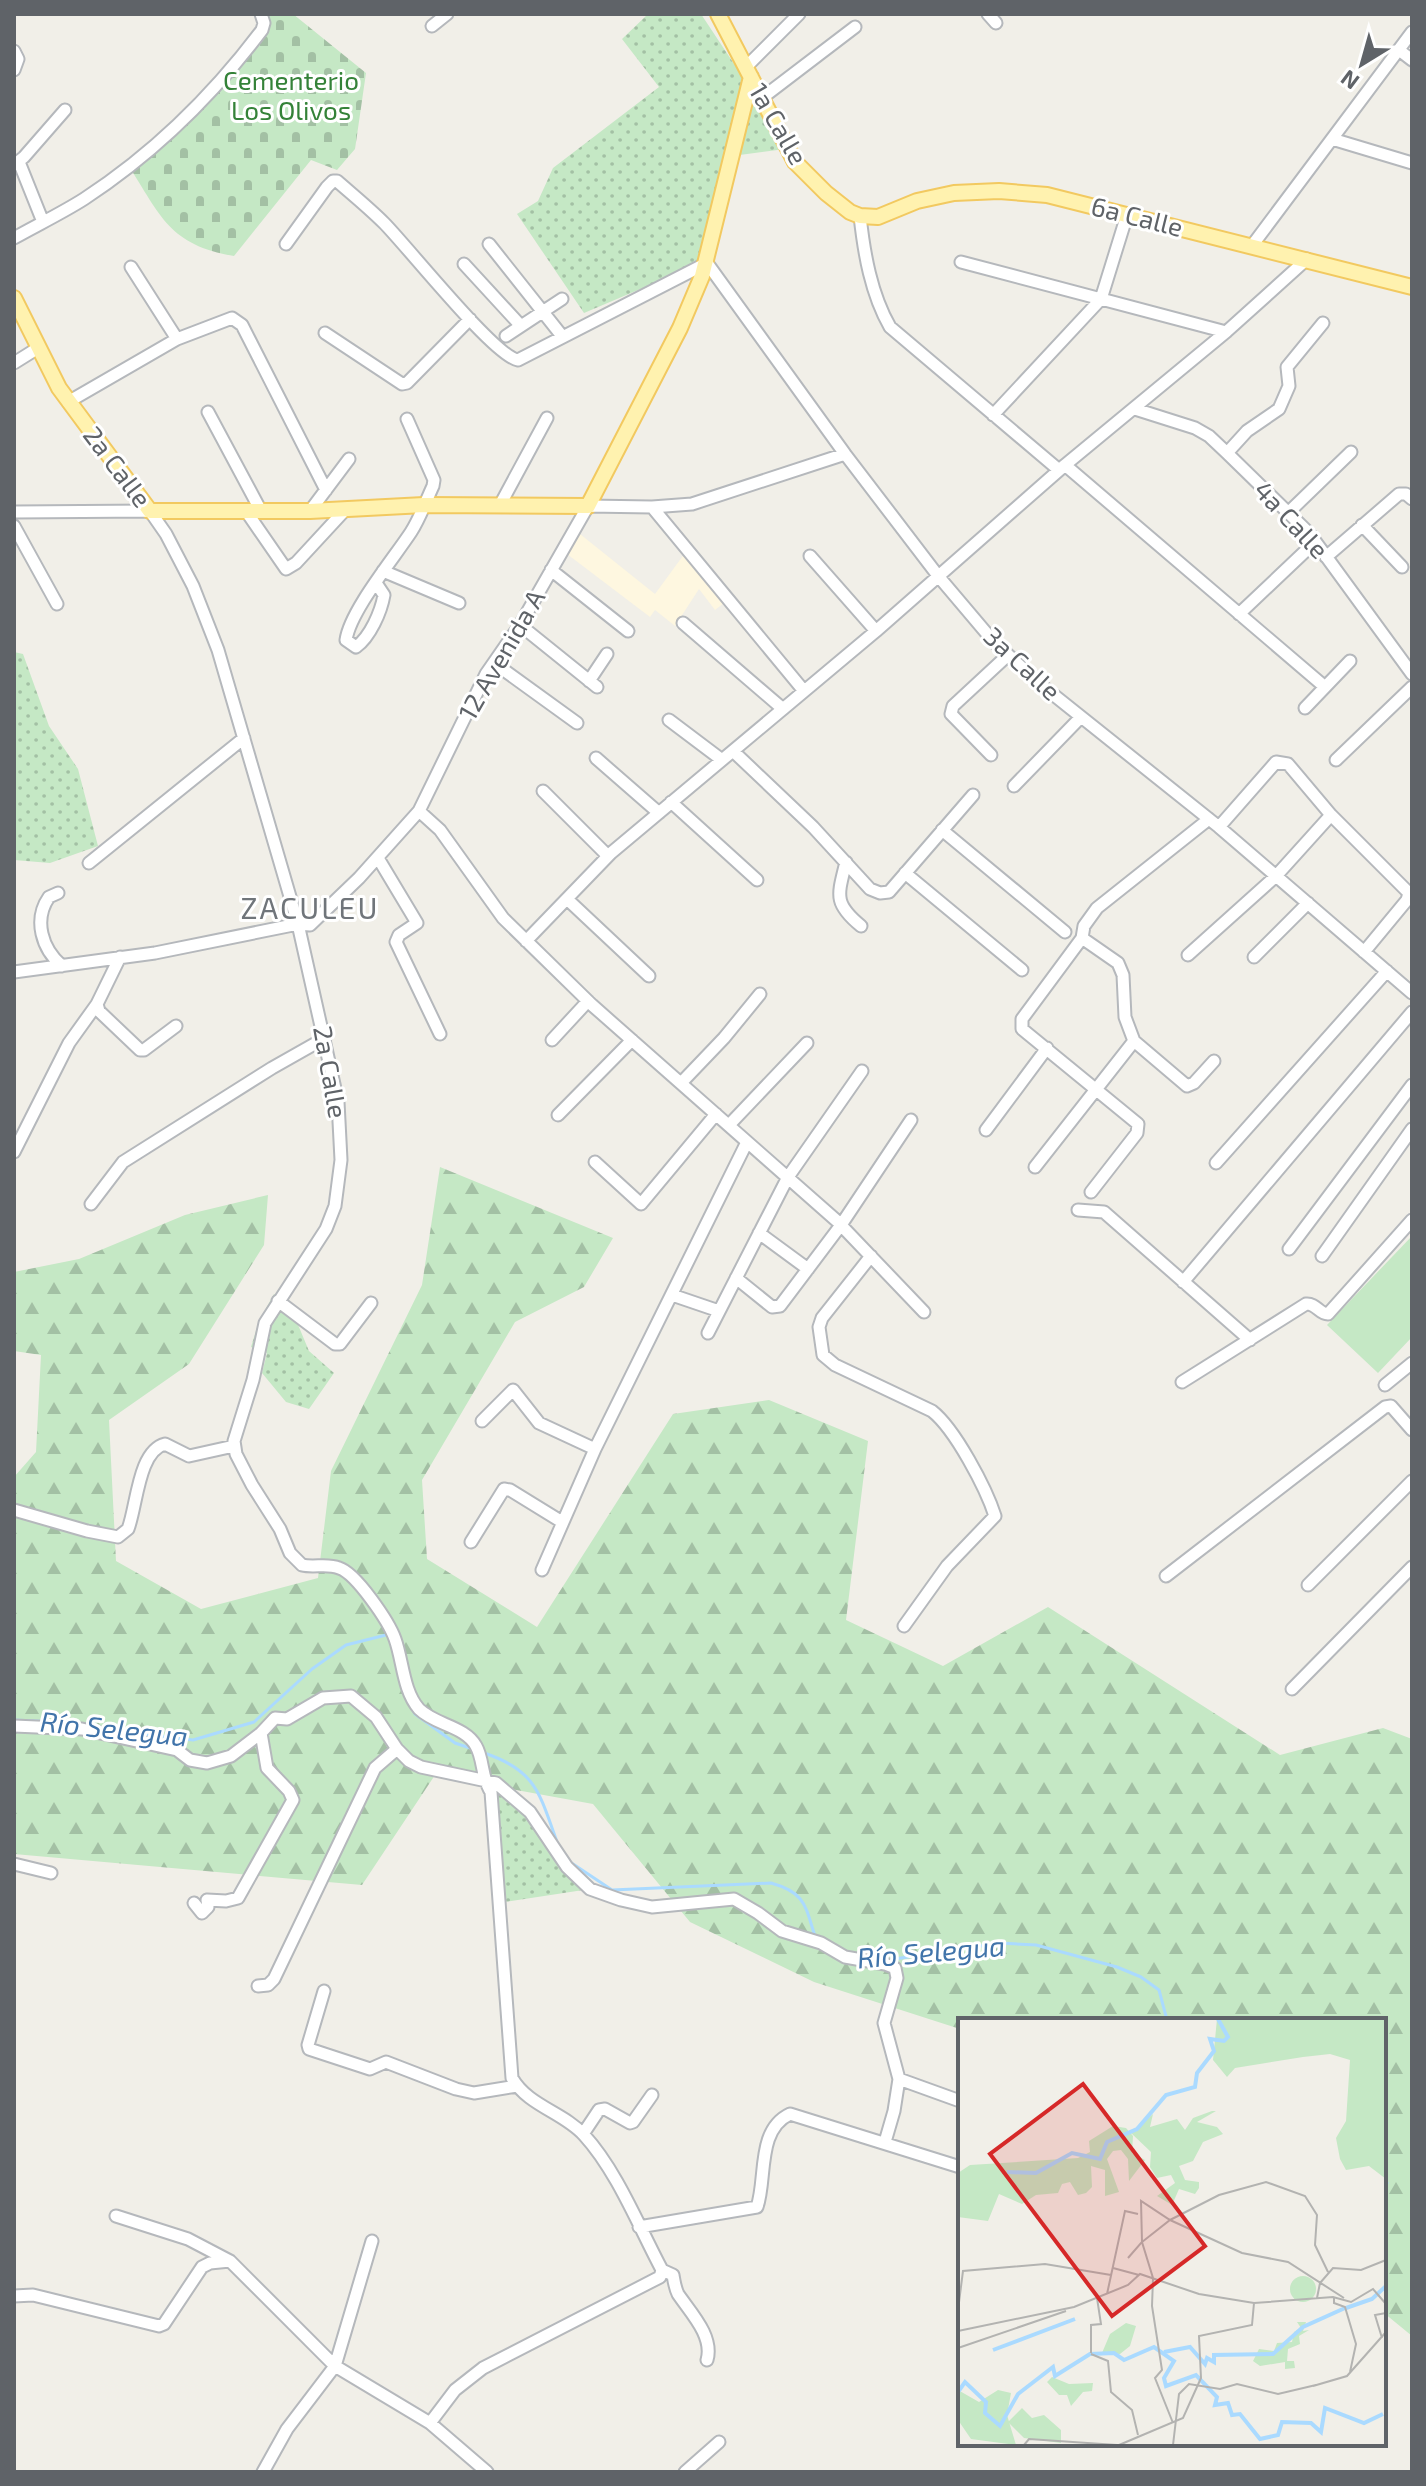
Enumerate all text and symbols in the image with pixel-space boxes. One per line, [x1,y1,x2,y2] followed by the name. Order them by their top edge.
[1322,24,1402,104] north arrow
[223,64,359,125] park label: Cementerio Los Olivos
[1335,66,1364,96] text: N
[744,77,815,170] street label: 1a Calle
[1088,189,1186,242] street label: 6a Calle
[78,420,159,513] street label: 2a Calle
[1249,474,1336,564] street label: 4a Calle
[451,584,550,725] street label: 12 Avenida A
[978,620,1068,706] street label: 3a Calle
[241,889,379,925] district label: ZACULEU
[308,1023,355,1120] street label: 2a Calle
[39,1703,190,1753] water label: Río Selegua
[856,1928,1006,1974] water label: Río Selegua
[958,2018,1386,2446] inset map

